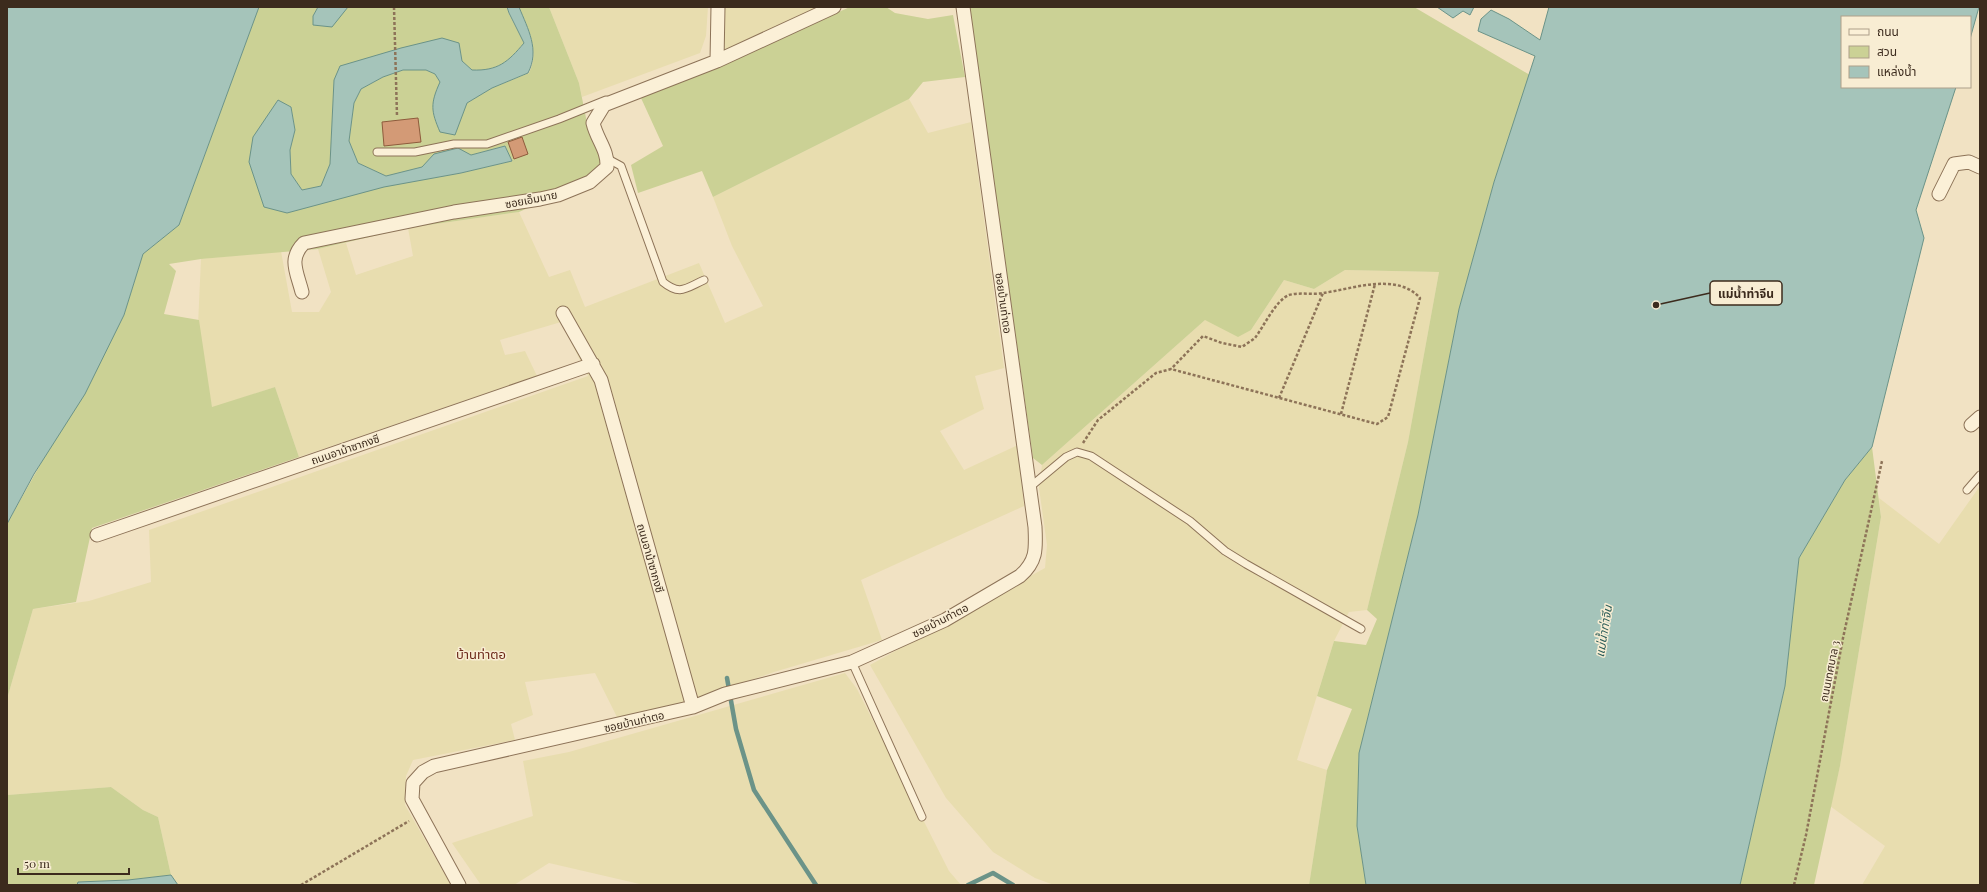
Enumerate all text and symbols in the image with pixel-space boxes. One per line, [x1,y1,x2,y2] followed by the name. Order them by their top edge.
[1841,16,1971,88] legend
[1877,23,1899,39] text: ถนน
[1877,43,1897,59] text: สวน
[1877,63,1916,79] text: แหล่งน้ำ
[504,187,558,211] street label: ซอยเอ็มนาย
[992,272,1016,334] street label: ซอยบ้านท่าตอ
[1710,281,1782,305] callout: แม่น้ำท่าจีน
[1718,285,1774,301] text: แม่น้ำท่าจีน
[309,430,381,468] street label: ถนนอาม้าซากงซี
[634,522,668,595] street label: ถนนอาม้าซากงซี
[909,599,971,641] street label: ซอยบ้านท่าตอ
[1591,603,1615,658] water label: แม่น้ำท่าจีน
[1816,639,1842,703] street label: ถนนเทศบาล 3
[456,645,506,662] district label: บ้านท่าตอ
[602,707,666,735] street label: ซอยบ้านท่าตอ
[18,850,129,876] scale bar
[24,855,50,871] text: 50 m

